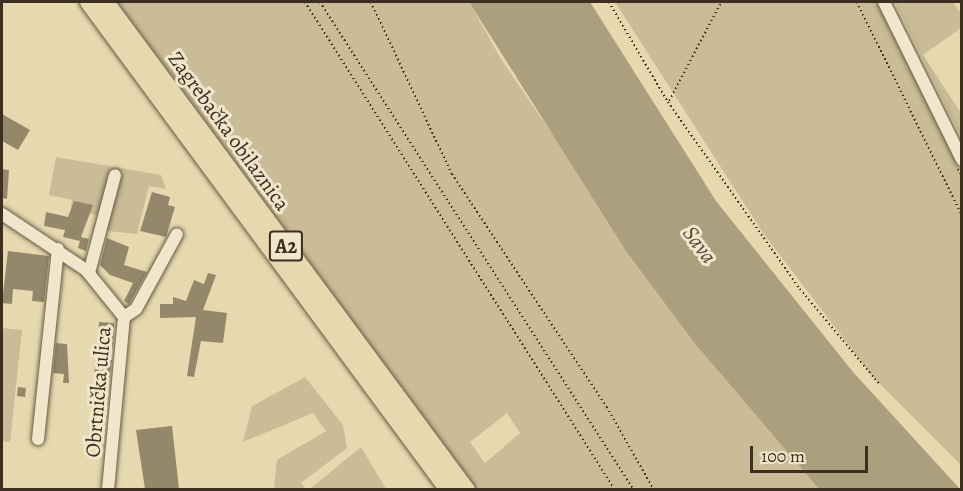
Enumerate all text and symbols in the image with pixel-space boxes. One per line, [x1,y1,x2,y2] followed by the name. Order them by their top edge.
[163,47,295,215] street label: Zagrebačka obilaznica
[676,221,722,269] water label: Sava
[268,229,304,263] road number: A2
[80,325,116,459] street label: Obrtnička ulica
[753,434,872,472] scale bar
[761,444,805,468] text: 100 m

